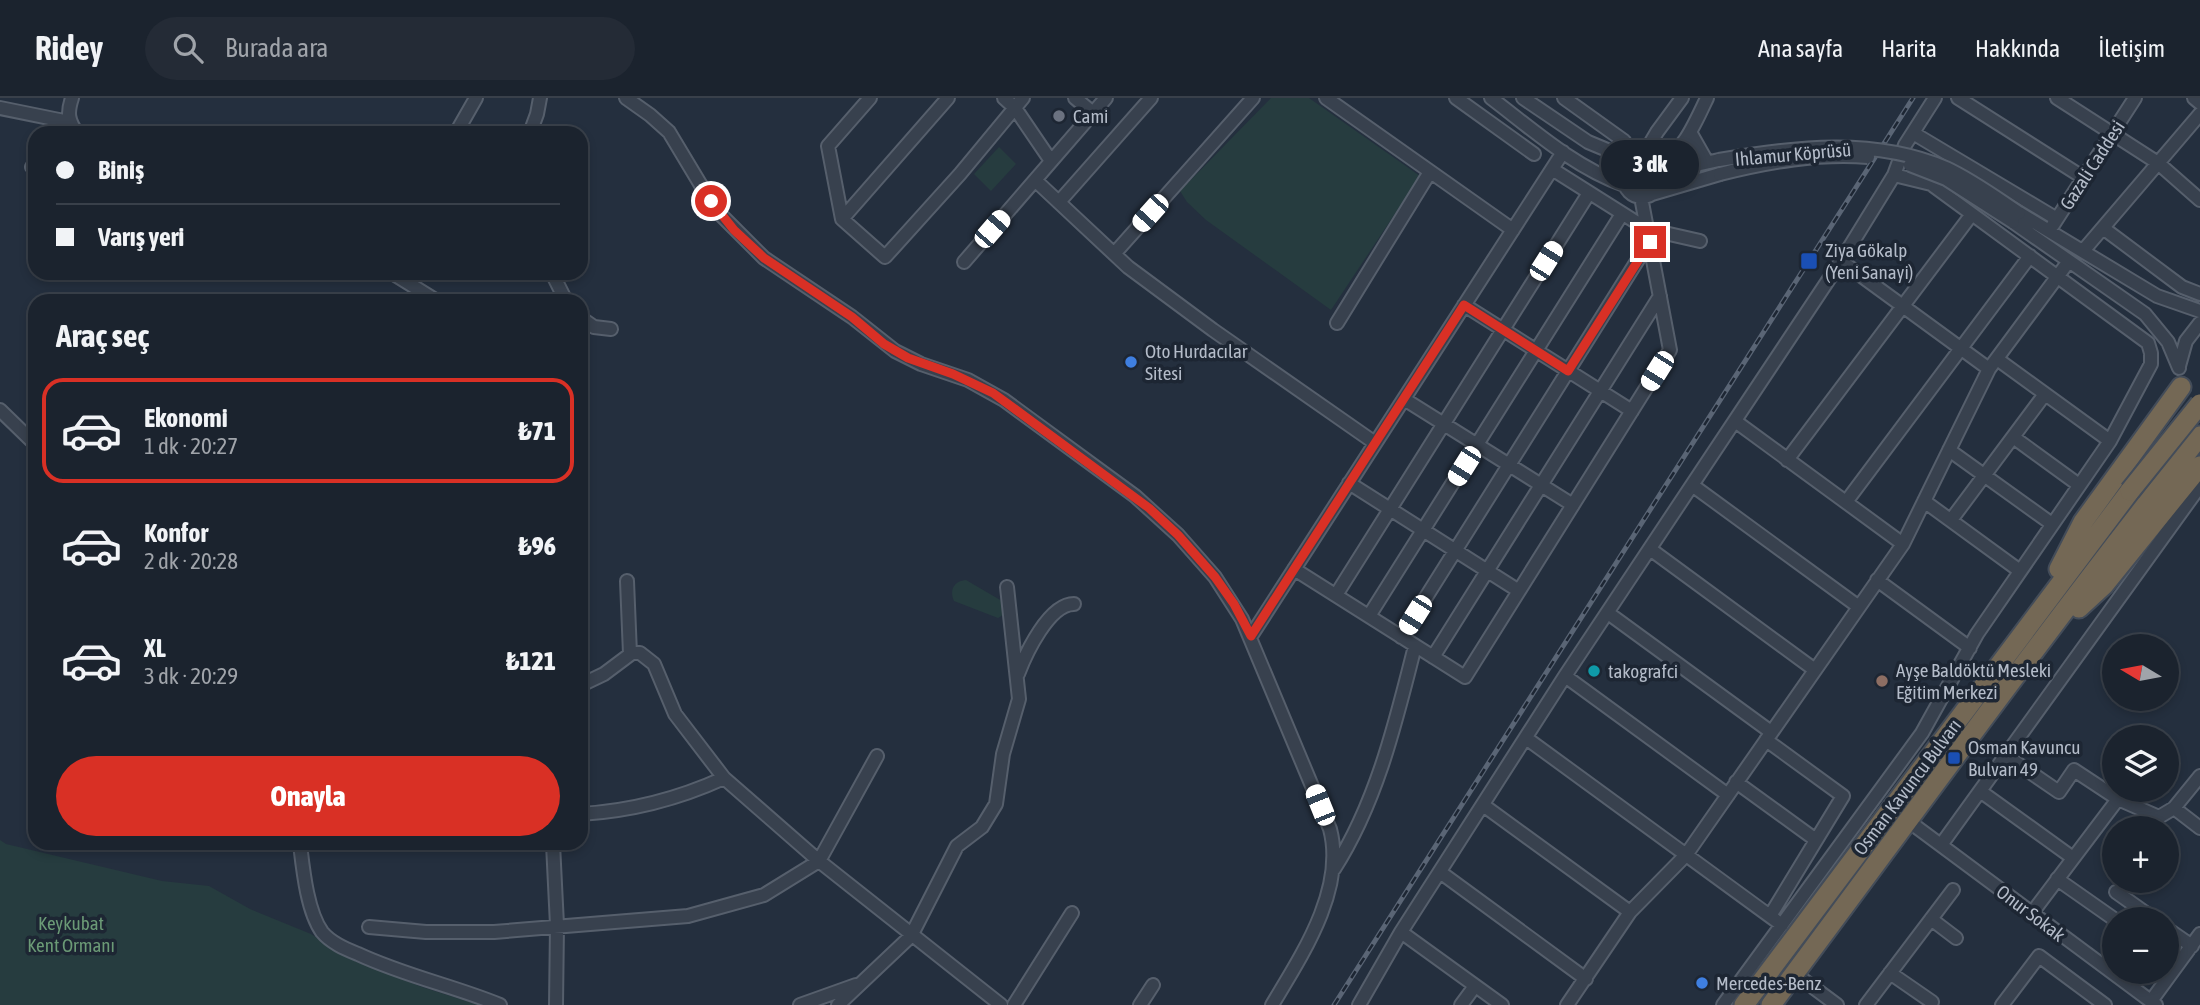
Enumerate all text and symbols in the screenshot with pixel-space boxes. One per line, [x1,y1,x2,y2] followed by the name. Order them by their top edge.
[145,17,635,80] search box
[35,29,103,67] text: Ridey
[169,29,207,67] icon: search
[225,33,328,63] text: Burada ara
[1758,35,1843,62] text: Ana sayfa
[1881,35,1937,62] text: Harita
[1975,35,2060,62] text: Hakkında
[2098,35,2165,62] text: İletişim
[1073,105,1108,127] place label: Cami
[1051,108,1067,124] marker: Cami
[2055,116,2129,214] street label: Gazali Caddesi
[1734,138,1852,170] street label: Ihlamur Köprüsü
[1601,141,1699,190] callout: 3 dk
[1633,151,1667,177] text: 3 dk
[98,155,144,185] text: Biniş
[695,185,727,217] route start
[1129,190,1172,236] car
[971,206,1014,252] car
[98,222,184,252] text: Varış yeri
[1634,226,1666,258] route end
[1526,238,1567,284] car
[1825,239,1913,283] place label: Ziya Gökalp (Yeni Sanayi)
[1799,251,1819,271] marker: Ziya Gökalp (Yeni Sanayi)
[56,317,149,354] text: Araç seç
[1145,340,1248,384] place label: Oto Hurdacılar Sitesi
[1637,348,1678,394] car
[1123,354,1139,370] marker: Oto Hurdacılar Sitesi
[60,399,123,462] icon: car
[144,403,228,433] text: Ekonomi
[519,416,556,446] text: ₺71
[144,433,238,459] text: 1 dk · 20:27
[1444,443,1485,489] car
[60,514,123,577] icon: car
[144,518,208,548] text: Konfor
[519,531,556,561] text: ₺96
[144,548,238,574] text: 2 dk · 20:28
[1395,592,1436,638] car
[60,629,123,692] icon: car
[144,633,166,663] text: XL
[2102,634,2179,710] north arrow
[2102,634,2179,984] map controls
[506,646,556,676] text: ₺121
[1896,659,2051,703] place label: Ayşe Baldöktü Mesleki Eğitim Merkezi
[1608,660,1678,682] place label: takografci
[144,663,238,689] text: 3 dk · 20:29
[1586,663,1602,679] marker: takografci
[1874,673,1890,689] marker: Ayşe Baldöktü Mesleki Eğitim Merkezi
[1849,715,1965,859] street label: Osman Kavuncu Bulvarı
[2102,725,2179,802] button: layers
[1968,736,2080,780] place label: Osman Kavuncu Bulvarı 49
[1946,750,1962,766] marker: Osman Kavuncu Bulvarı 49
[56,756,560,836] button: Onayla
[1303,782,1338,828] car
[2102,816,2179,893] button: +
[1992,880,2070,946] street label: Onur Sokak
[2102,907,2179,984] button: −
[27,912,115,956] park label: Keykubat Kent Ormanı
[1716,972,1821,994] place label: Mercedes-Benz
[1694,975,1710,991] marker: Mercedes-Benz

